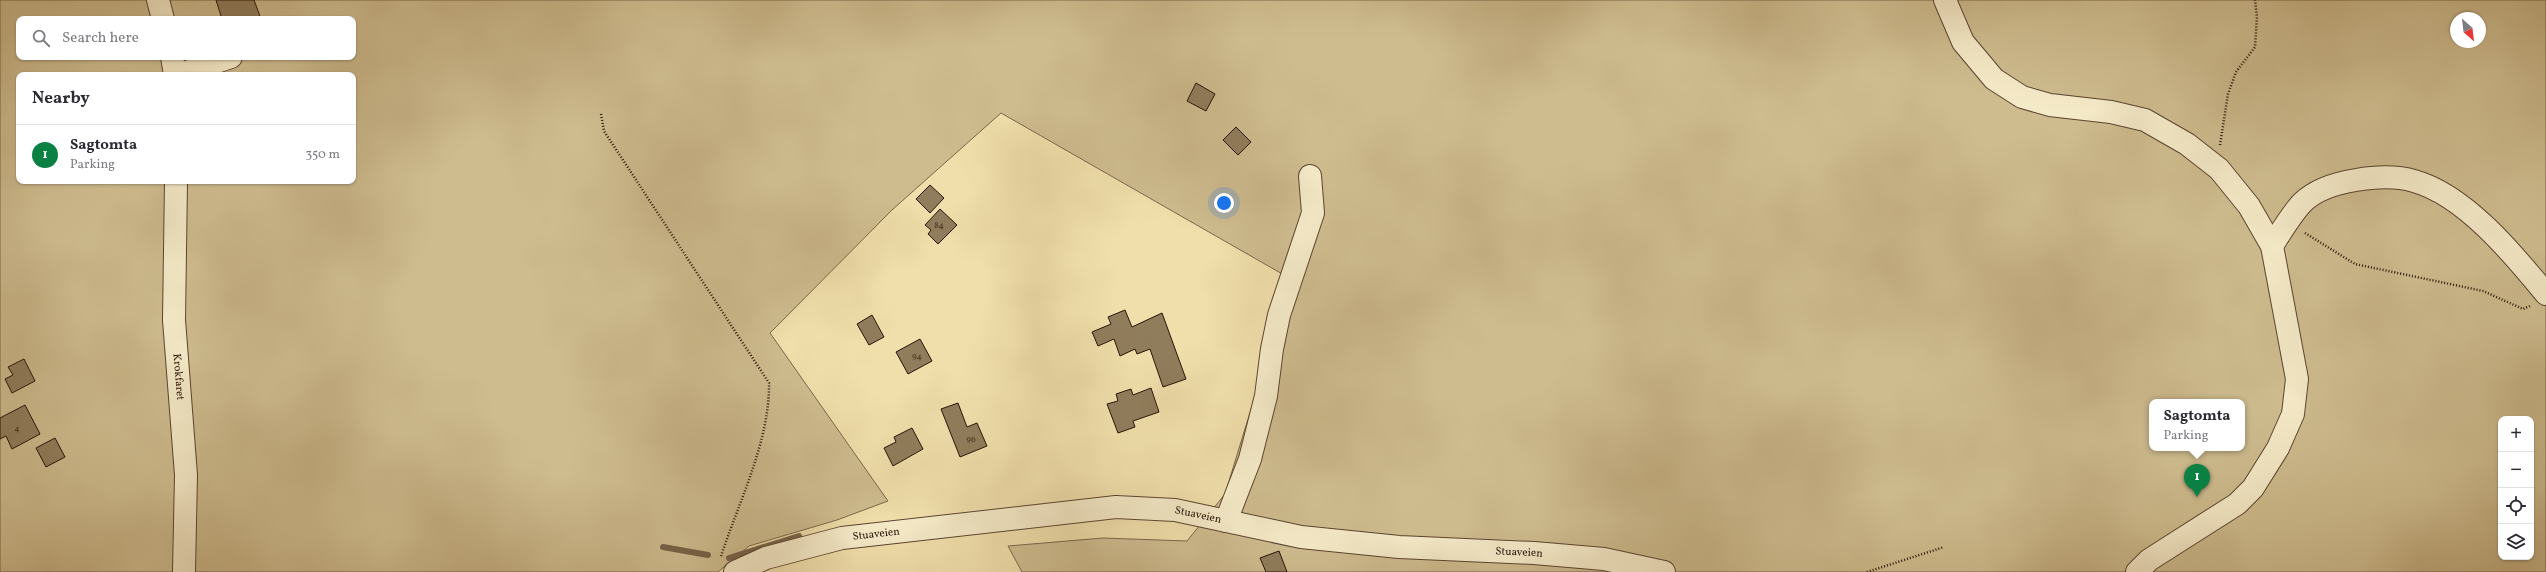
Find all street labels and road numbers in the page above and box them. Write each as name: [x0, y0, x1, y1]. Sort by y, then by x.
street label: Krokfaret: [169, 353, 188, 401]
street label: Stuaveien: [1173, 503, 1223, 527]
street label: Stuaveien: [852, 524, 901, 544]
street label: Stuaveien: [1495, 544, 1544, 561]

